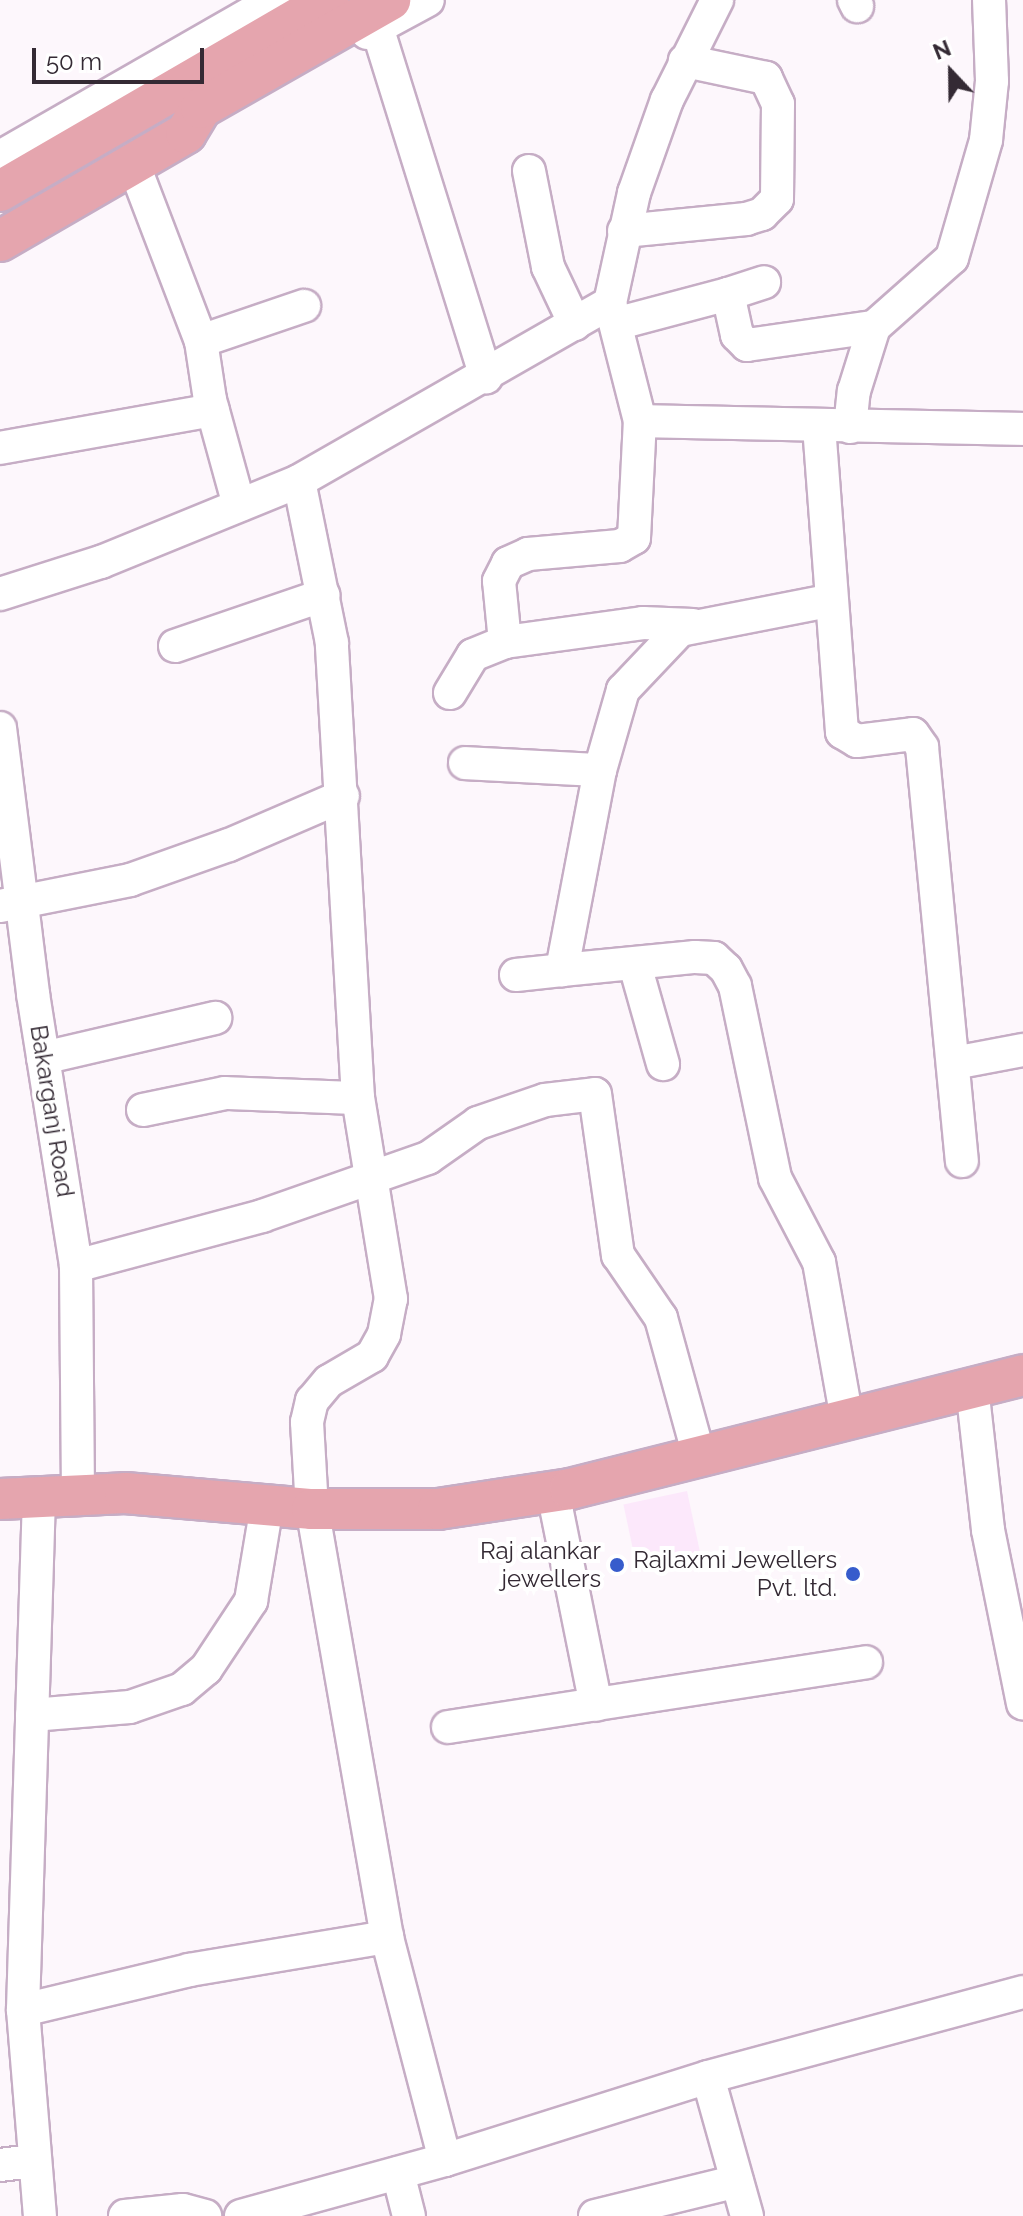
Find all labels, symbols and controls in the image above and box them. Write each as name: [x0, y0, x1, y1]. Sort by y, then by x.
scale bar: [36, 32, 208, 82]
north arrow: [911, 32, 991, 112]
text: N: [929, 35, 955, 65]
text: 50 m: [46, 47, 102, 76]
street label: Bakarganj Road: [24, 1023, 80, 1199]
place label: Raj alankar jewellers: [480, 1537, 601, 1593]
place label: Rajlaxmi Jewellers Pvt. ltd.: [633, 1546, 837, 1602]
marker: Raj alankar jewellers: [608, 1556, 626, 1574]
marker: Rajlaxmi Jewellers Pvt. ltd.: [844, 1565, 862, 1583]

